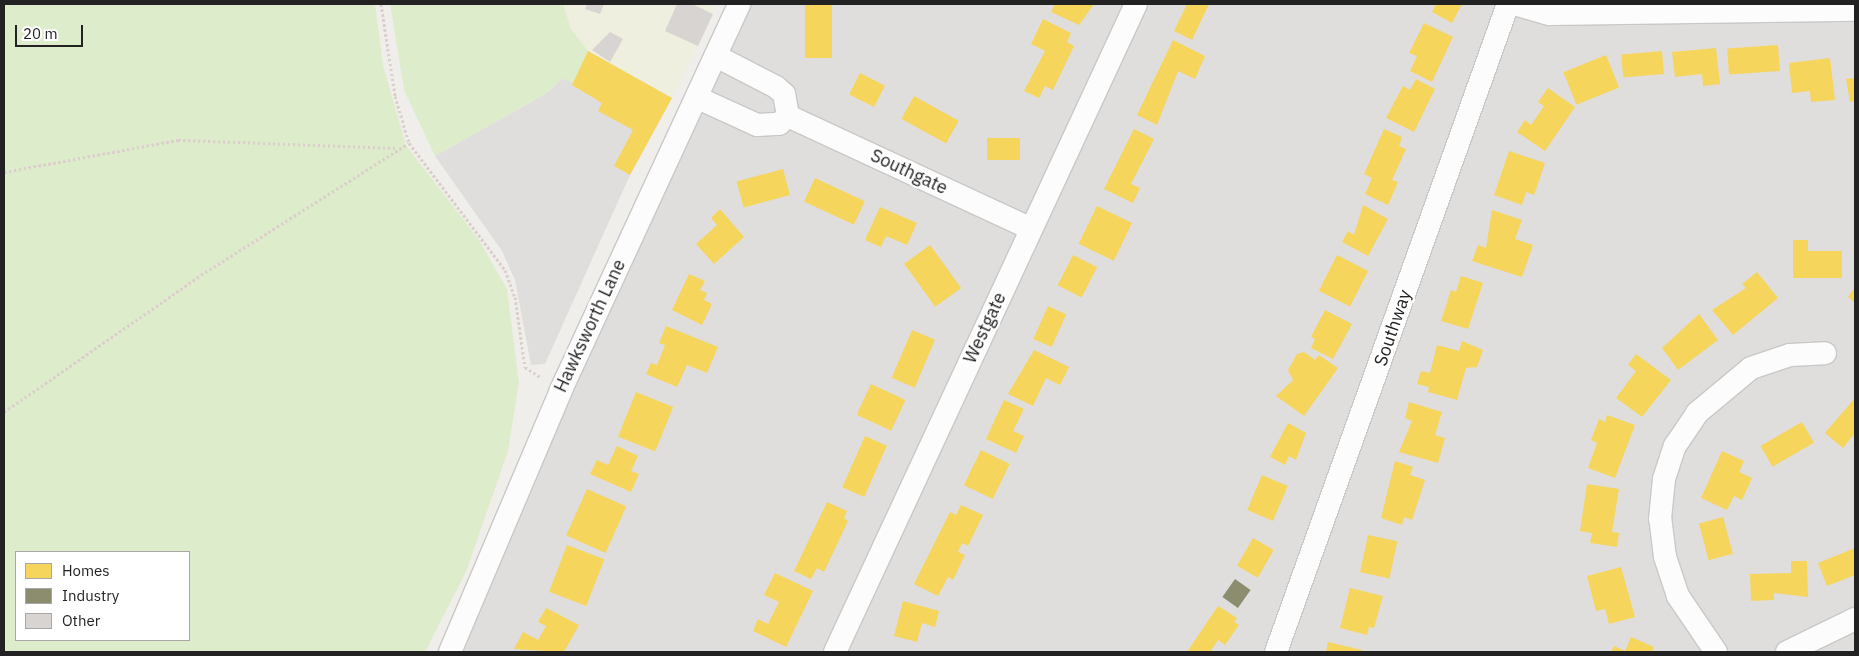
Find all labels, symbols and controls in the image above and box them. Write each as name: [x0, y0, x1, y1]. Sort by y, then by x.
scale bar: [18, 15, 85, 47]
text: 20 m: [23, 24, 58, 43]
street label: Southgate: [867, 145, 951, 199]
street label: Hawksworth Lane: [550, 256, 630, 396]
street label: Southway: [1370, 287, 1416, 369]
street label: Westgate: [959, 289, 1011, 367]
legend: [15, 551, 190, 641]
text: Homes: [62, 561, 110, 580]
text: Industry: [62, 586, 119, 605]
text: Other: [62, 611, 100, 630]

